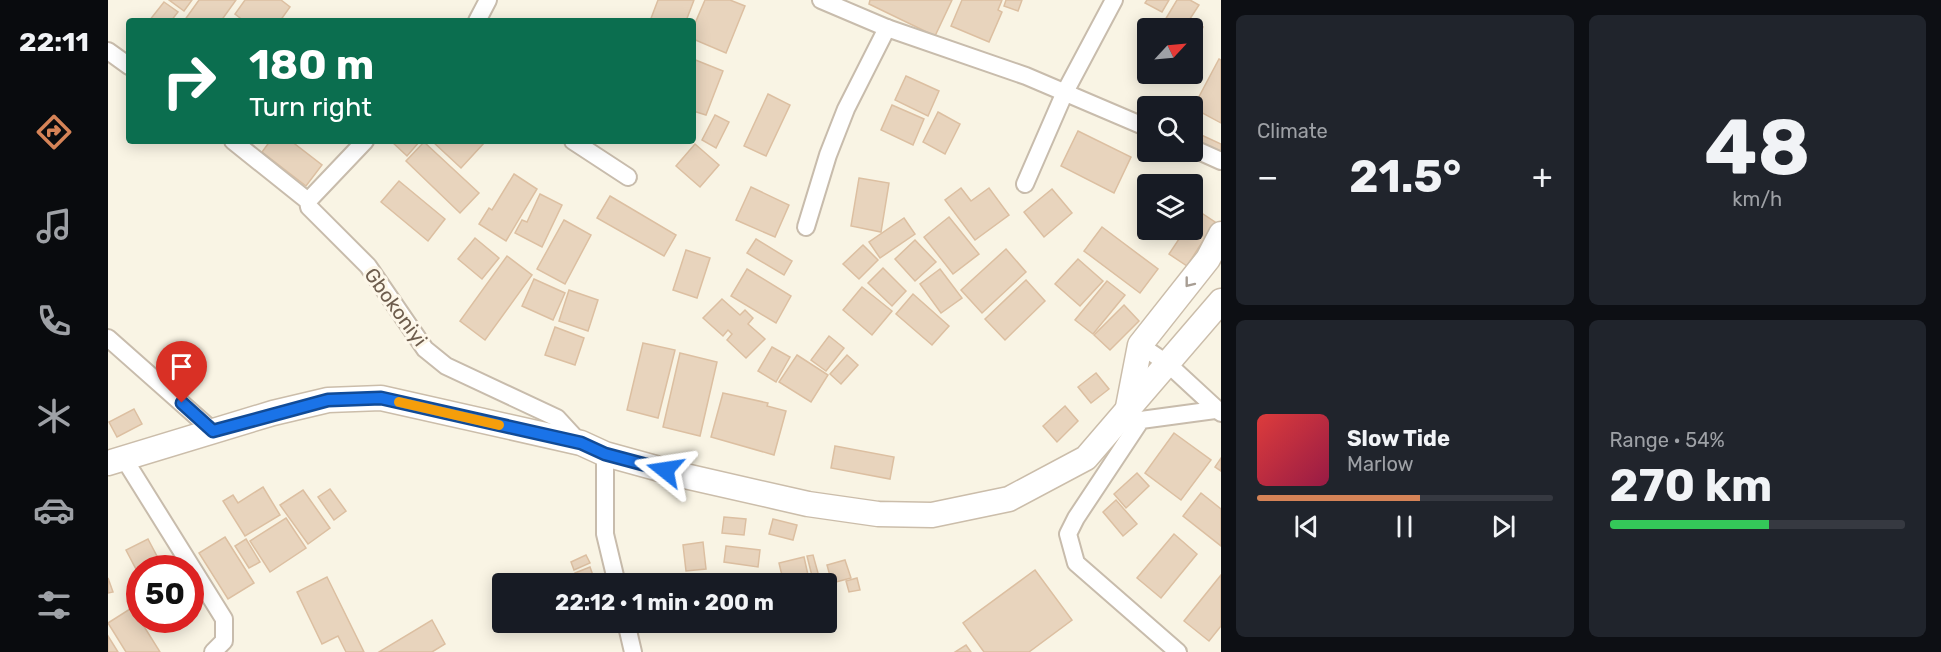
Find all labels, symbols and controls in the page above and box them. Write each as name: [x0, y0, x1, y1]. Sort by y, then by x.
north arrow: [1137, 18, 1203, 84]
map controls: [1137, 18, 1203, 240]
text: 22:11: [19, 26, 89, 58]
text: 180 m: [249, 40, 374, 90]
icon: right: [150, 42, 228, 120]
text: Turn right: [249, 91, 372, 123]
button: search: [1137, 96, 1203, 162]
text: 48: [1704, 101, 1810, 194]
icon: directions: [33, 111, 75, 153]
text: Climate: [1257, 119, 1328, 143]
text: 21.5°: [1349, 150, 1461, 203]
text: −: [1257, 157, 1278, 196]
text: +: [1532, 157, 1552, 196]
button: layers: [1137, 174, 1203, 240]
text: km/h: [1732, 187, 1782, 211]
icon: music: [33, 205, 75, 247]
street label: Gbokoniyi: [360, 263, 432, 351]
one-way arrow: [1186, 276, 1197, 287]
icon: phone: [33, 300, 75, 342]
pin: [156, 341, 207, 403]
icon: arrive: [165, 350, 198, 383]
icon: climate: [33, 395, 75, 437]
text: Slow Tide: [1347, 425, 1450, 452]
text: Range · 54%: [1610, 428, 1725, 452]
position arrow: [633, 438, 697, 502]
text: Marlow: [1347, 452, 1414, 476]
text: 270 km: [1610, 459, 1772, 512]
icon: car: [33, 489, 75, 531]
icon: previous: [1290, 510, 1323, 543]
icon: pause: [1388, 510, 1421, 543]
icon: next: [1487, 510, 1520, 543]
speed limit sign: 50: [126, 555, 204, 633]
icon: filters: [33, 584, 75, 626]
text: 22:12 · 1 min · 200 m: [555, 589, 774, 616]

